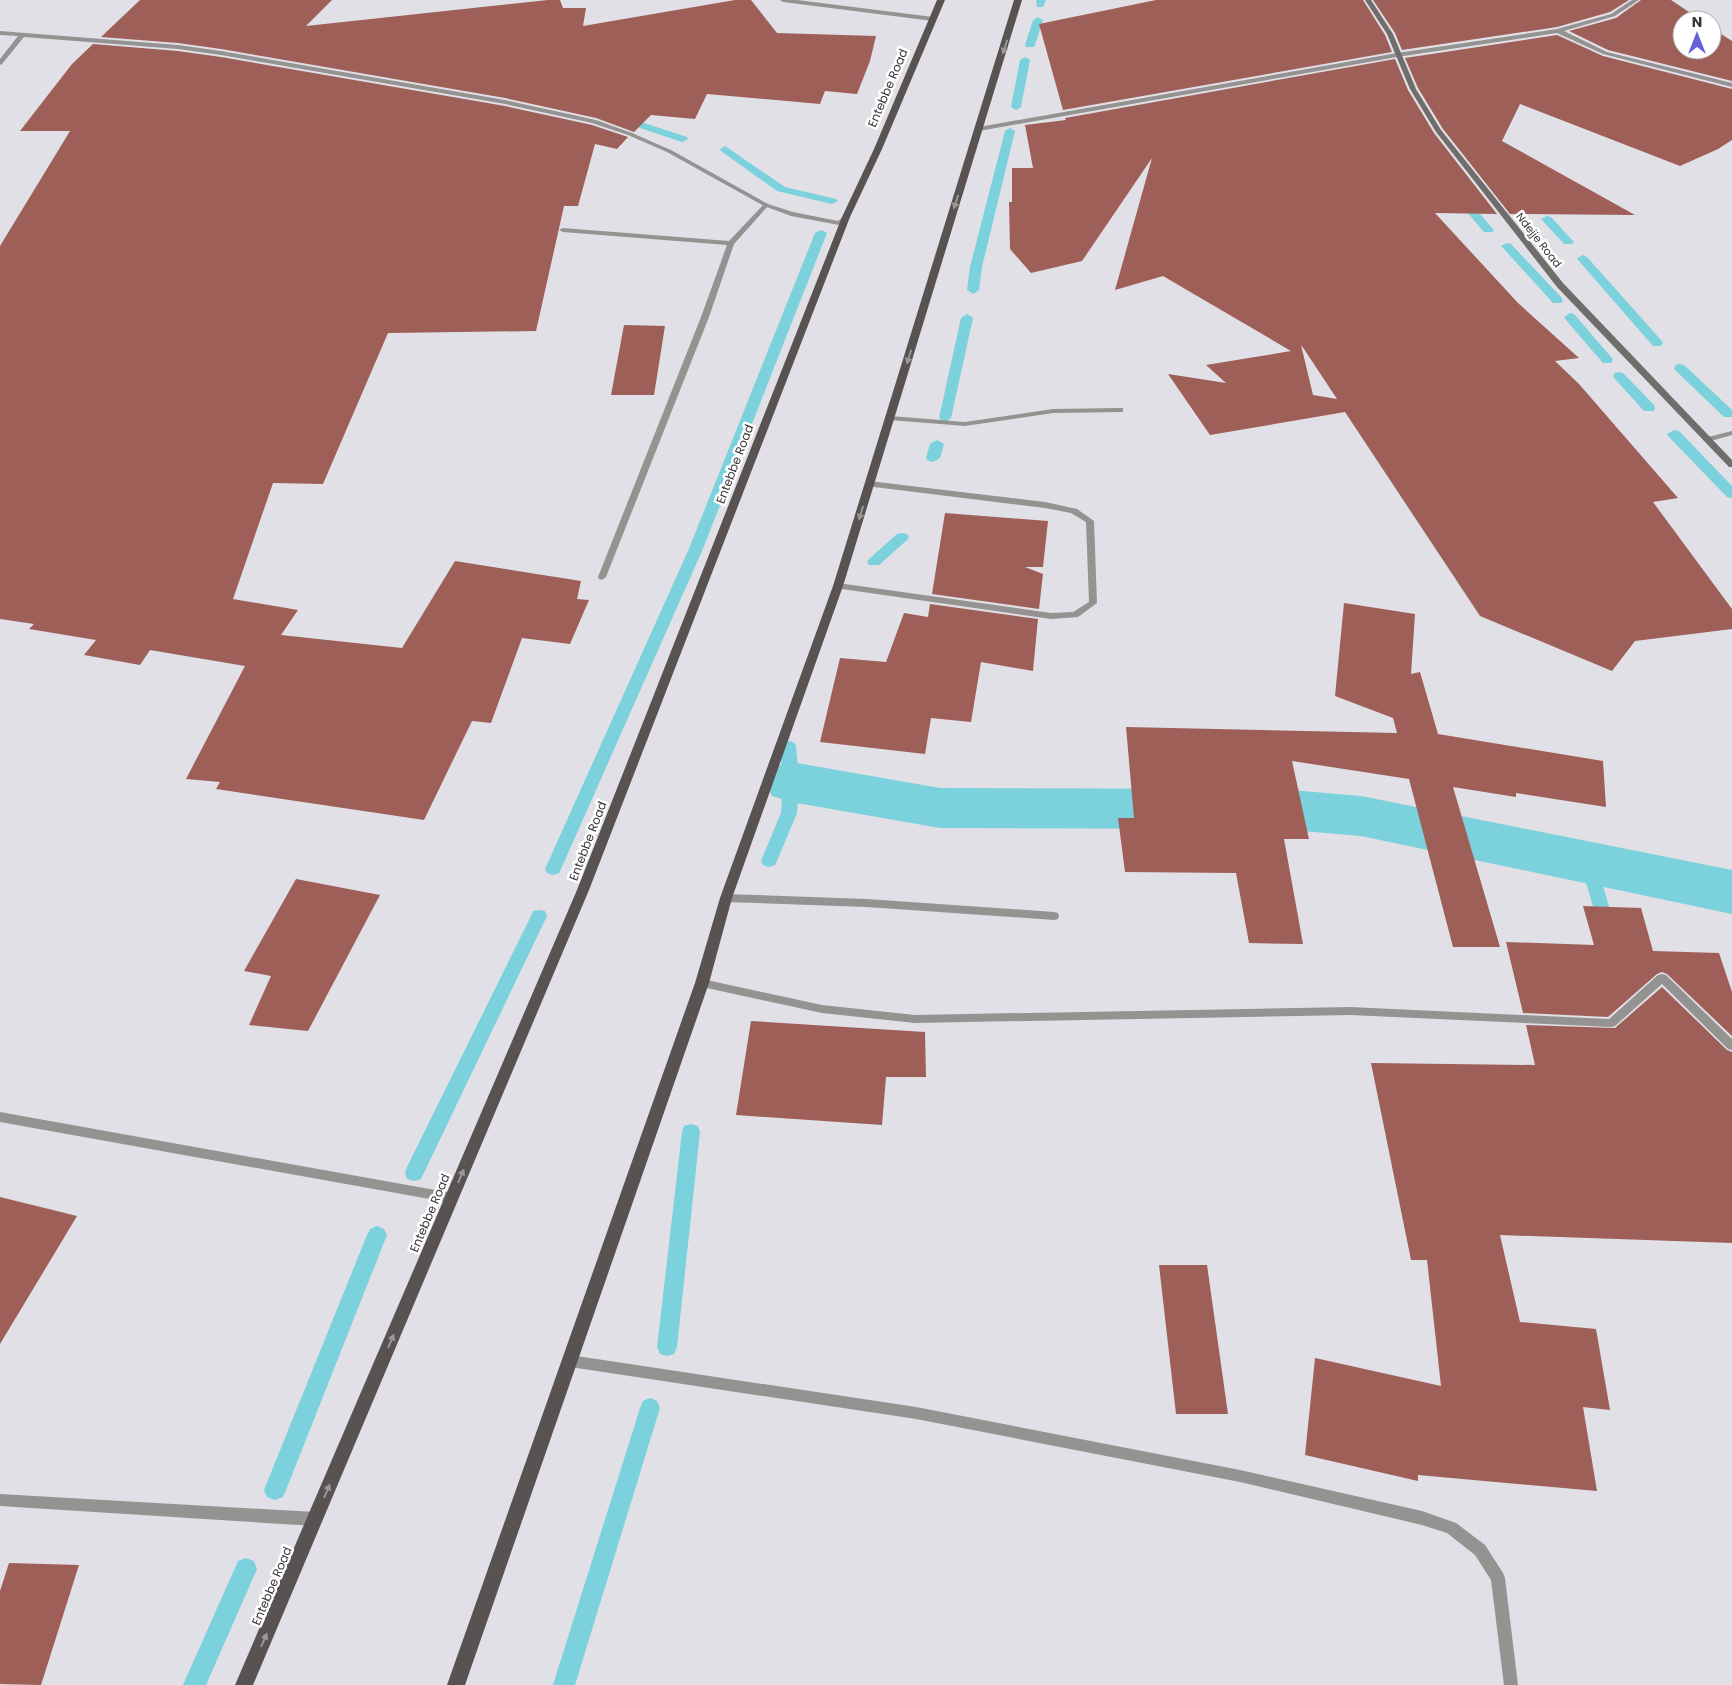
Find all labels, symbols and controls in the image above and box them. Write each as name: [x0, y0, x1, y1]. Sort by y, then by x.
north arrow: [1672, 10, 1722, 60]
text: N: [1692, 12, 1702, 32]
one-way arrow: [1000, 39, 1008, 54]
street label: Entebbe Road: [863, 46, 912, 130]
one-way arrow: [952, 195, 960, 210]
street label: Ndejje Road: [1512, 209, 1566, 271]
one-way arrow: [904, 350, 912, 365]
street label: Entebbe Road: [712, 422, 757, 506]
one-way arrow: [856, 505, 864, 520]
street label: Entebbe Road: [565, 799, 610, 883]
one-way arrow: [458, 1168, 466, 1183]
street label: Entebbe Road: [405, 1171, 454, 1255]
one-way arrow: [387, 1334, 395, 1348]
one-way arrow: [324, 1484, 332, 1498]
street label: Entebbe Road: [247, 1544, 296, 1628]
one-way arrow: [260, 1633, 268, 1647]

